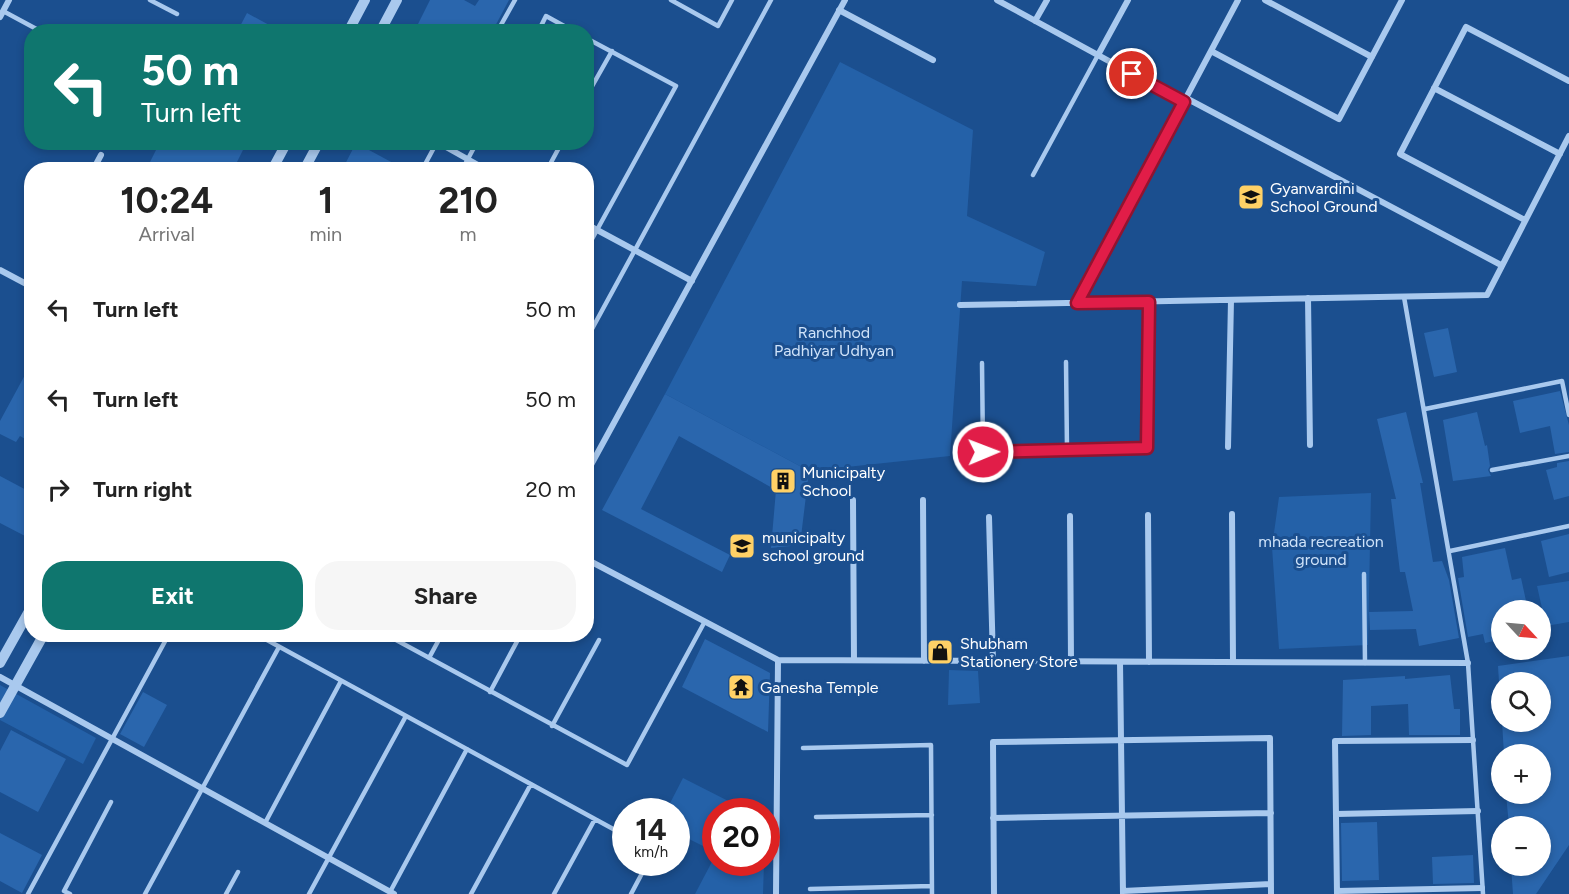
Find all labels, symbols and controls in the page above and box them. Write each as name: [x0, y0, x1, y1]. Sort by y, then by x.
text: 50 m: [141, 45, 239, 96]
icon: left: [42, 48, 120, 126]
pin: [1106, 48, 1157, 99]
icon: arrive: [1115, 57, 1148, 90]
text: Turn left: [141, 96, 241, 129]
text: 10:24: [120, 179, 213, 222]
text: 1: [318, 179, 333, 222]
text: 210: [438, 179, 498, 222]
place label: Gyanvardini School Ground: [1270, 179, 1378, 216]
school or university icon: Gyanvardini School Ground: [1236, 182, 1266, 212]
text: Arrival: [138, 222, 195, 246]
text: min: [309, 222, 342, 246]
text: m: [460, 222, 477, 246]
icon: left: [42, 293, 75, 326]
text: Turn left: [93, 296, 179, 323]
text: 50 m: [525, 296, 576, 323]
park label: Ranchhod Padhiyar Udhyan: [774, 323, 894, 360]
icon: left: [42, 383, 75, 416]
text: Turn left: [93, 386, 179, 413]
text: 50 m: [525, 386, 576, 413]
position arrow: [951, 420, 1015, 484]
place label: Municipalty School: [802, 463, 886, 500]
building icon: Municipalty School: [768, 466, 798, 496]
icon: right: [42, 473, 75, 506]
text: Turn right: [93, 476, 192, 503]
text: 20 m: [525, 476, 576, 503]
place label: municipalty school ground: [762, 528, 864, 565]
school or university icon: municipalty school ground: [727, 531, 757, 561]
park label: mhada recreation ground: [1258, 532, 1384, 569]
button: Exit: [42, 561, 303, 630]
button: Share: [315, 561, 576, 630]
north arrow: [1491, 600, 1551, 660]
map controls: [1491, 600, 1551, 876]
place label: Shubham Stationery Store: [960, 634, 1078, 671]
shop icon: Shubham Stationery Store: [925, 637, 955, 667]
temple icon: Ganesha Temple: [726, 672, 756, 702]
button: search: [1491, 672, 1551, 732]
place label: Ganesha Temple: [760, 678, 879, 697]
button: +: [1491, 744, 1551, 804]
speed limit sign: 20: [702, 798, 780, 876]
text: 14: [635, 811, 667, 848]
button: −: [1491, 816, 1551, 876]
text: km/h: [634, 843, 668, 861]

